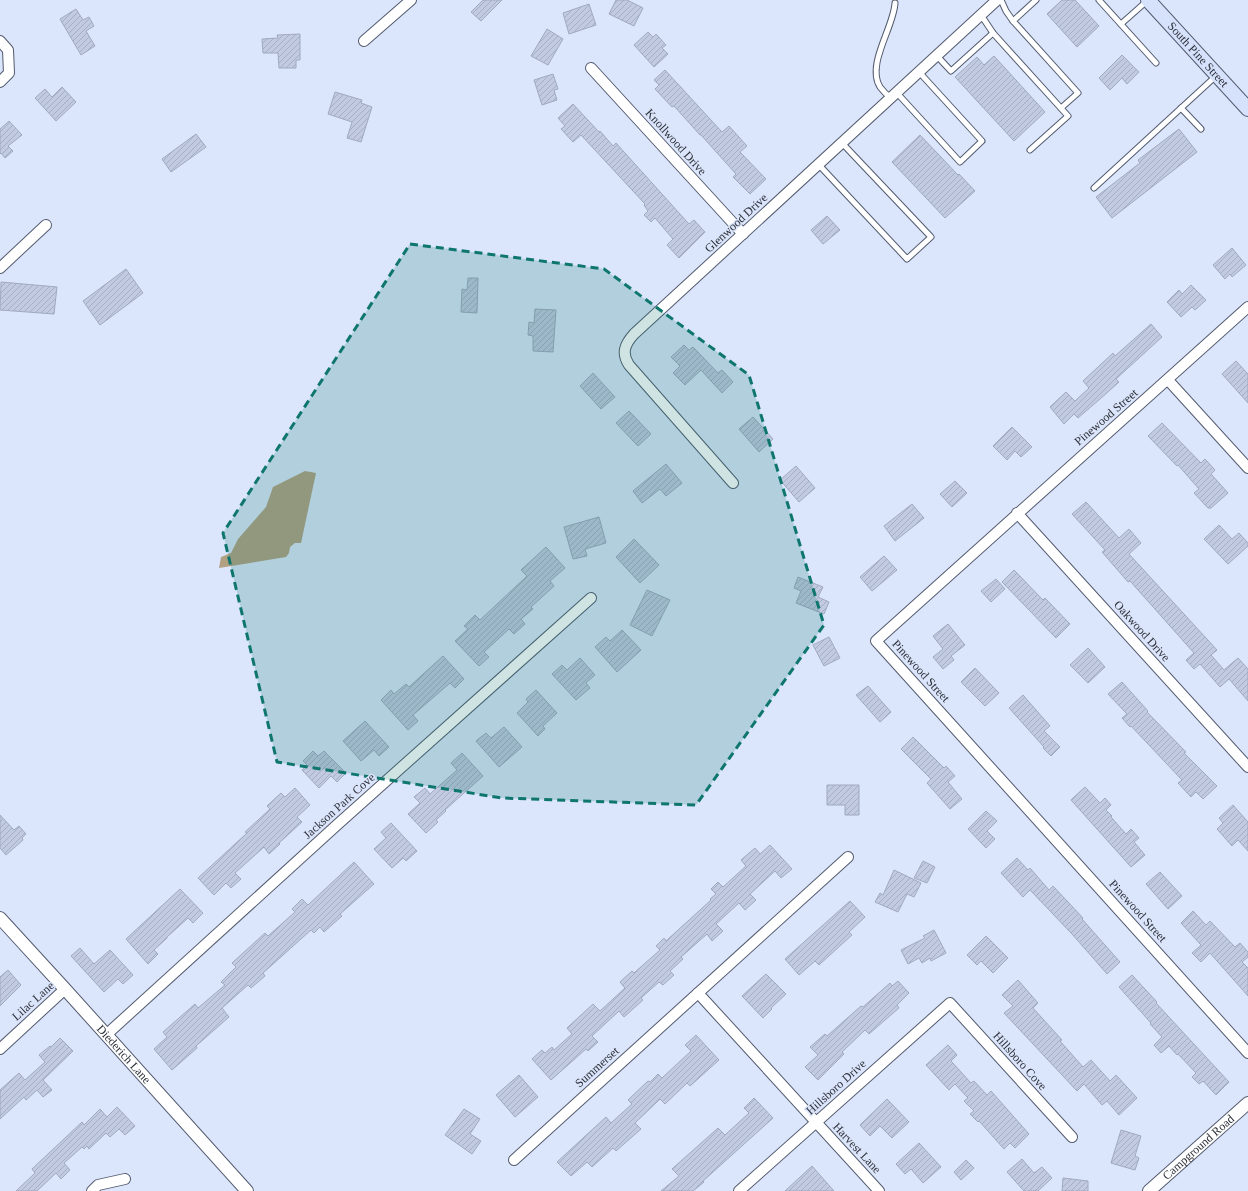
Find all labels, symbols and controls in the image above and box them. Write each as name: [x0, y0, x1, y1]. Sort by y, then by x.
street label: South Pine Street: [1165, 19, 1232, 90]
street label: Knollwood Drive: [643, 106, 709, 178]
street label: Glenwood Drive: [702, 190, 770, 256]
street label: Pinewood Street: [1072, 385, 1141, 448]
street label: Oakwood Drive: [1111, 598, 1173, 664]
street label: Pinewood Street: [889, 637, 953, 706]
street label: Jackson Park Cove: [300, 770, 378, 842]
street label: Pinewood Street: [1106, 877, 1170, 946]
street label: Lilac Lane: [9, 979, 57, 1023]
street label: Diederich Lane: [94, 1022, 154, 1086]
street label: Hillsboro Cove: [990, 1029, 1050, 1093]
street label: Summerset: [572, 1043, 622, 1090]
street label: Hillsboro Drive: [803, 1056, 869, 1118]
street label: Campground Road: [1160, 1112, 1237, 1183]
street label: Harvest Lane: [830, 1120, 884, 1176]

